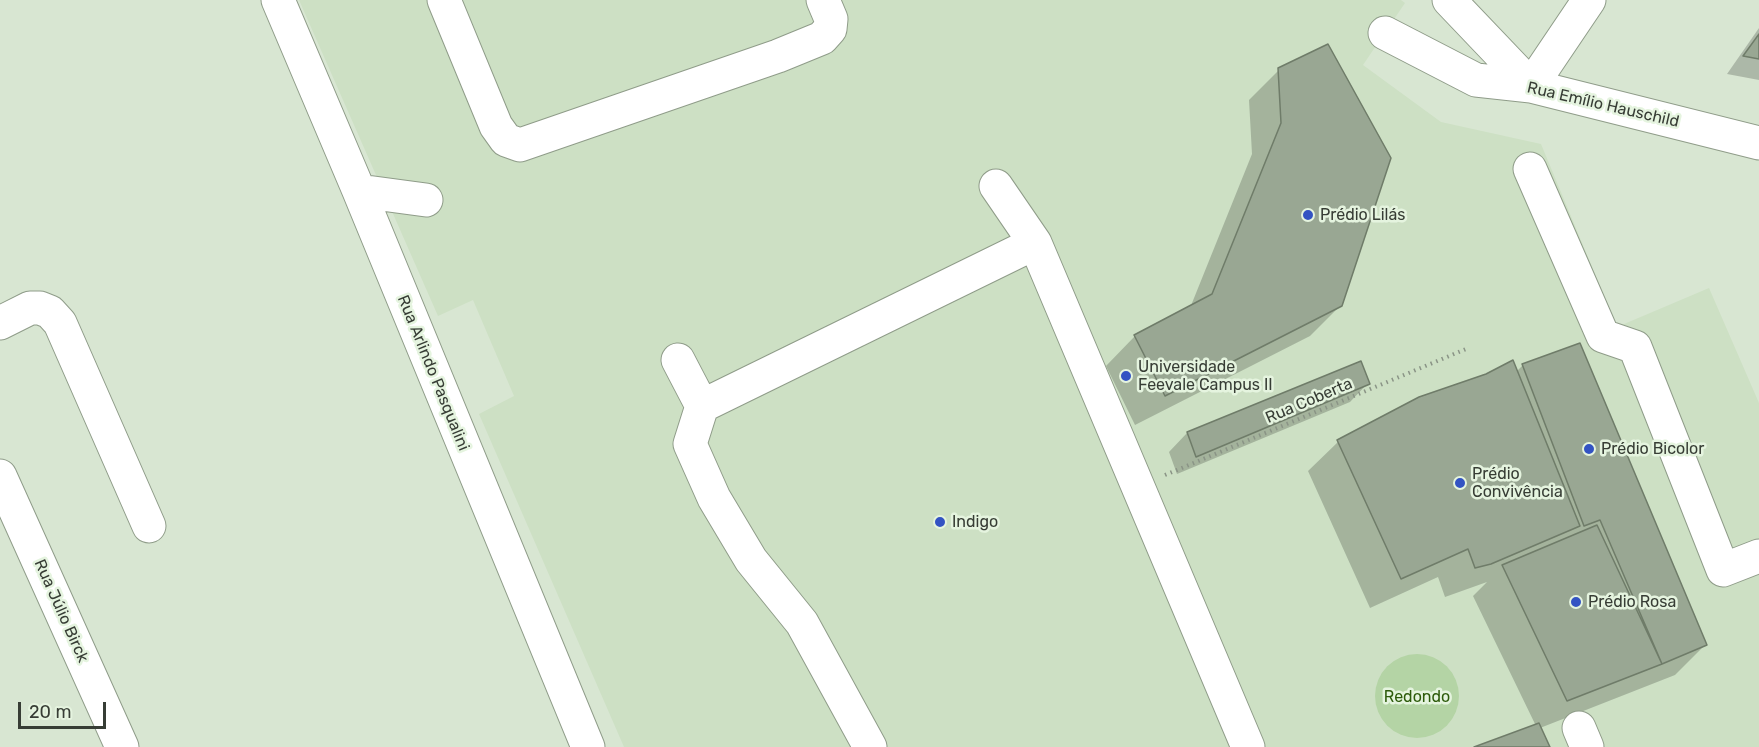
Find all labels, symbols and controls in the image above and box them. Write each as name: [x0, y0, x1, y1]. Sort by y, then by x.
street label: Rua Emílio Hauschild: [1525, 78, 1681, 132]
place label: Prédio Lilás: [1320, 205, 1405, 225]
marker: Prédio Lilás: [1301, 208, 1315, 222]
street label: Rua Arlindo Pasqualini: [393, 292, 473, 454]
place label: Universidade Feevale Campus II: [1138, 357, 1273, 395]
marker: Universidade Feevale Campus II: [1119, 369, 1133, 383]
street label: Rua Coberta: [1263, 374, 1355, 428]
place label: Prédio Bicolor: [1601, 439, 1704, 459]
marker: Prédio Bicolor: [1582, 442, 1596, 456]
place label: Prédio Convivência: [1472, 464, 1563, 502]
marker: Prédio Convivência: [1453, 476, 1467, 490]
place label: Indigo: [952, 512, 998, 532]
marker: Indigo: [933, 515, 947, 529]
street label: Rua Júlio Birck: [30, 556, 92, 666]
place label: Prédio Rosa: [1588, 592, 1676, 612]
marker: Prédio Rosa: [1569, 595, 1583, 609]
park label: Redondo: [1384, 687, 1450, 707]
scale bar: [21, 690, 110, 728]
text: 20 m: [29, 701, 71, 723]

